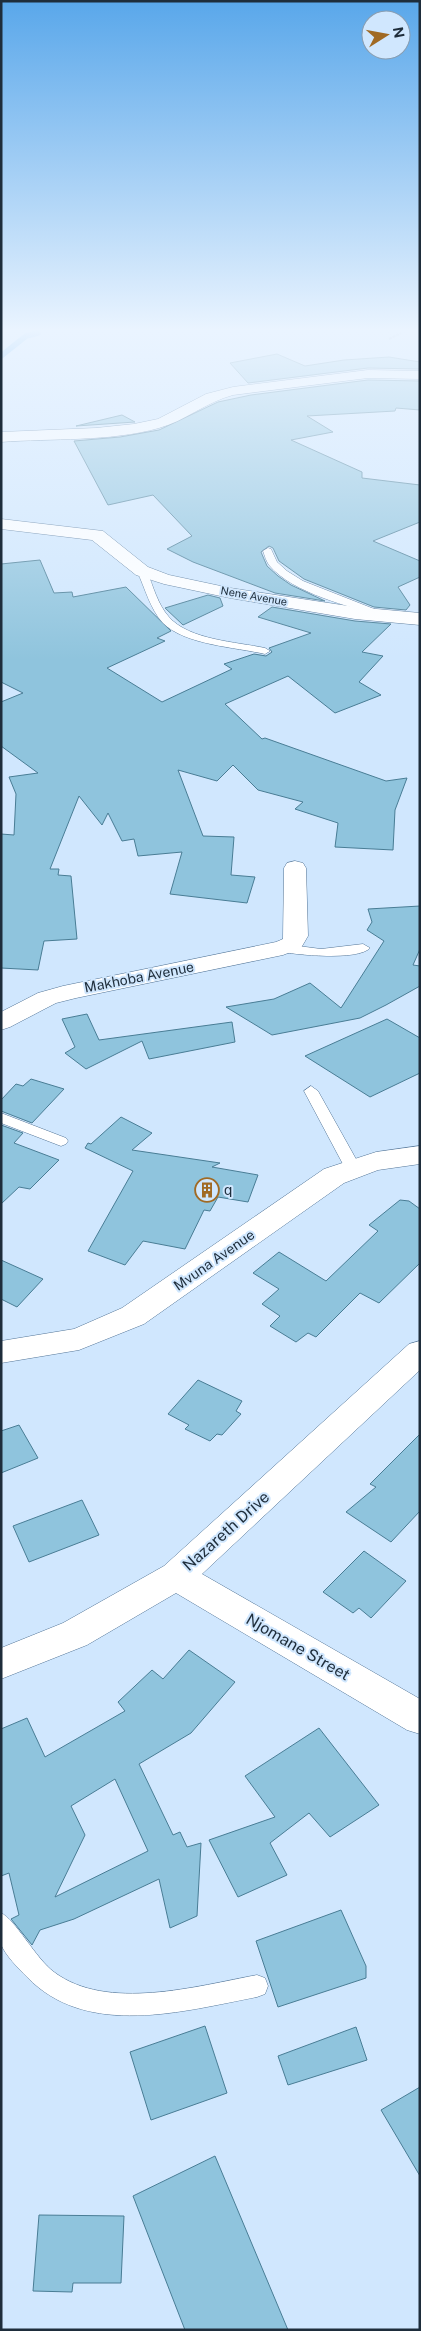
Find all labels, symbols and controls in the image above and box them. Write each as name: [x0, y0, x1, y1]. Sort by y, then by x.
north arrow: [361, 10, 411, 60]
text: N: [390, 26, 408, 39]
street label: Nene Avenue: [220, 584, 288, 608]
street label: Makhoba Avenue: [83, 959, 195, 995]
building icon: q: [194, 1177, 220, 1203]
place label: q: [224, 1182, 232, 1198]
street label: Mvuna Avenue: [171, 1226, 258, 1294]
street label: Nazareth Drive: [179, 1487, 273, 1575]
street label: Njomane Street: [243, 1610, 353, 1684]

